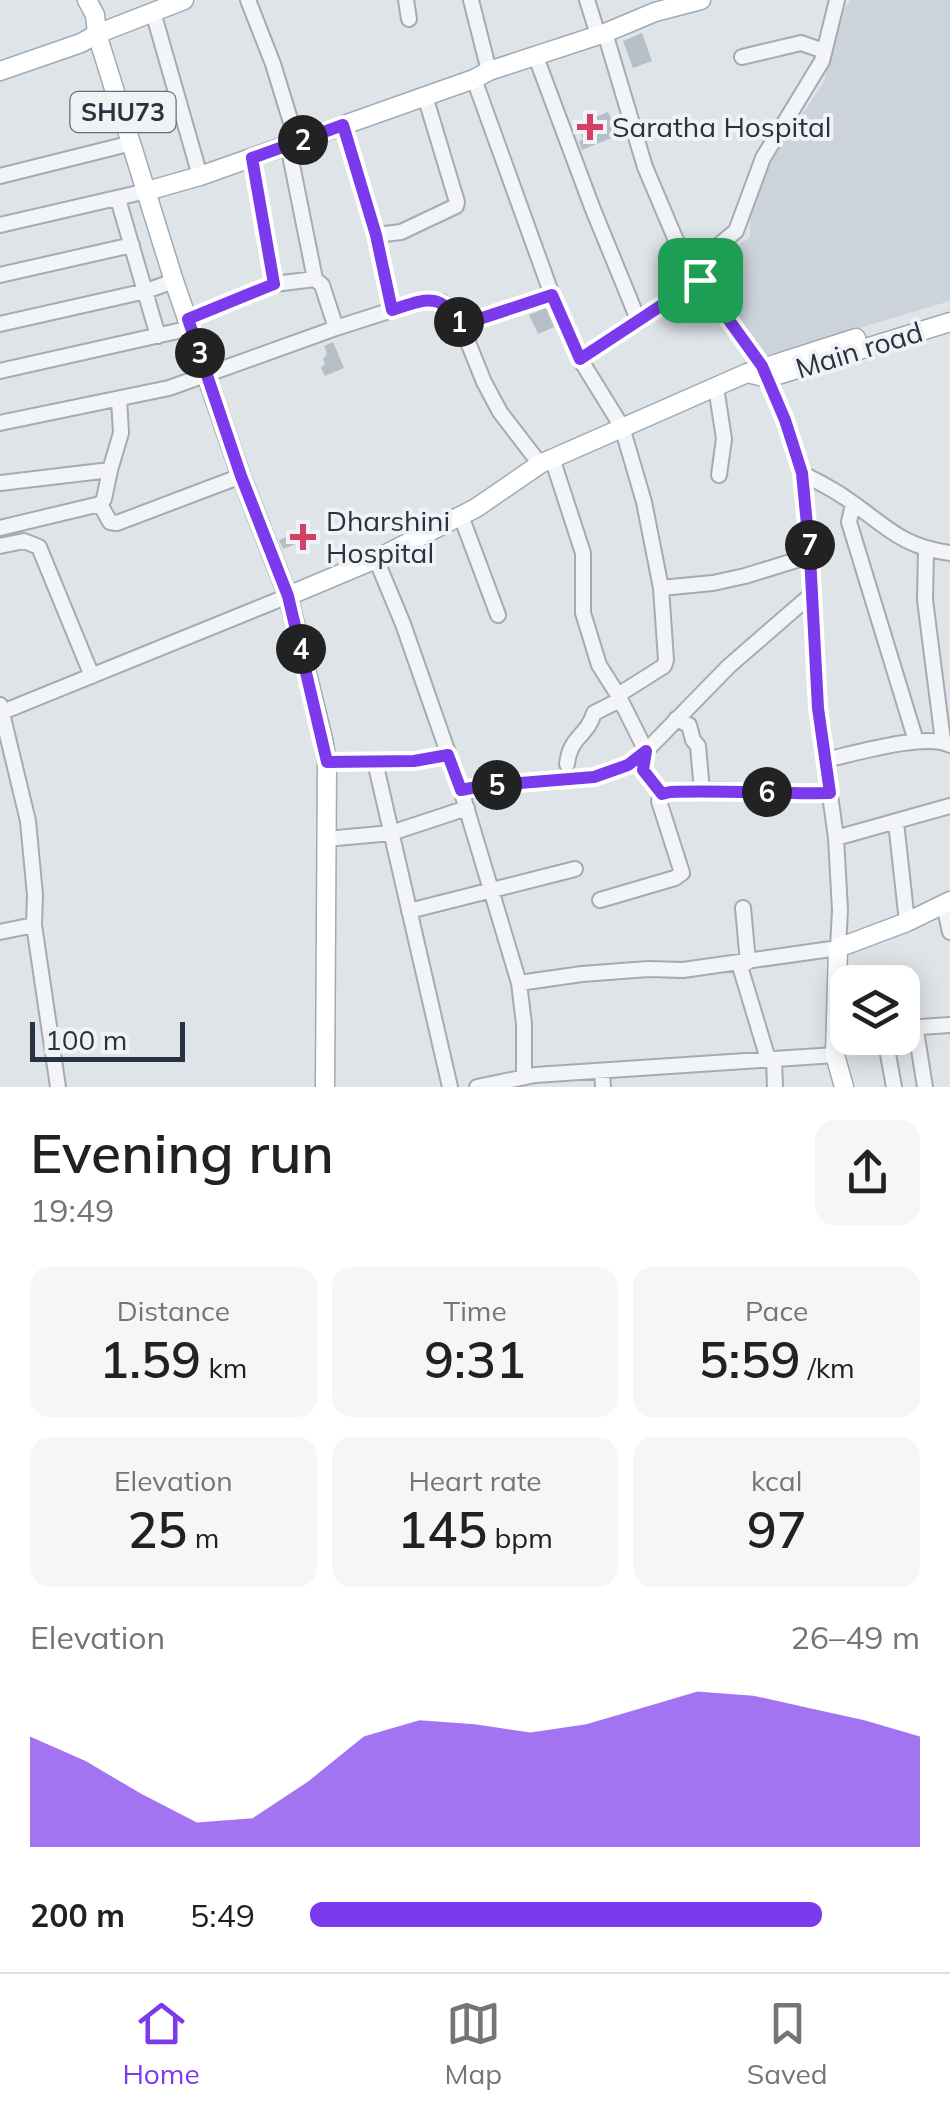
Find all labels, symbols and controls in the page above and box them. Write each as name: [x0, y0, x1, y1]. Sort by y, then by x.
road number: SHU73: [70, 92, 176, 132]
place label: Saratha Hospital: [612, 109, 831, 144]
marker: Saratha Hospital: [577, 114, 603, 140]
pin: 2: [278, 115, 328, 165]
text: 2: [295, 122, 311, 157]
pin: [658, 238, 743, 323]
icon: arrive: [673, 253, 728, 308]
pin: 1: [434, 297, 484, 347]
text: 1: [451, 304, 467, 339]
street label: Main road: [791, 314, 927, 385]
pin: 3: [175, 328, 225, 378]
text: 3: [192, 335, 208, 370]
place label: Dharshini Hospital: [326, 503, 450, 570]
pin: 7: [785, 520, 835, 570]
marker: Dharshini Hospital: [290, 524, 316, 550]
text: 7: [802, 527, 818, 562]
pin: 4: [276, 624, 326, 674]
text: 4: [293, 631, 309, 666]
pin: 5: [472, 760, 522, 810]
text: 5: [489, 767, 505, 802]
pin: 6: [742, 767, 792, 817]
text: 6: [759, 774, 775, 809]
map controls: [830, 965, 920, 1055]
button: layers: [830, 965, 920, 1055]
scale bar: [30, 1017, 185, 1062]
text: 100 m: [45, 1022, 127, 1057]
text: Evening run: [30, 1118, 334, 1187]
button: share: [815, 1120, 920, 1225]
text: 19:49: [30, 1190, 114, 1230]
text: Distance: [117, 1293, 230, 1328]
text: Time: [443, 1293, 507, 1328]
text: Pace: [745, 1293, 808, 1328]
text: 1.59: [99, 1328, 201, 1391]
text: 9:31: [424, 1328, 526, 1391]
text: 5:59: [699, 1328, 800, 1391]
text: km: [201, 1350, 247, 1385]
text: /km: [800, 1350, 855, 1385]
text: Elevation: [114, 1463, 233, 1498]
text: Heart rate: [408, 1463, 542, 1498]
text: kcal: [751, 1463, 802, 1498]
text: 25: [127, 1498, 187, 1561]
text: 145: [397, 1498, 487, 1561]
text: 97: [747, 1498, 807, 1561]
text: m: [187, 1520, 219, 1555]
text: bpm: [487, 1520, 553, 1555]
text: Elevation: [30, 1617, 165, 1657]
text: 26–49 m: [791, 1617, 920, 1657]
text: 200 m: [30, 1895, 125, 1935]
text: 5:49: [190, 1895, 255, 1935]
tab: Home: [122, 1996, 200, 2091]
tab: Map: [444, 1996, 502, 2091]
tab: Saved: [747, 1996, 828, 2091]

